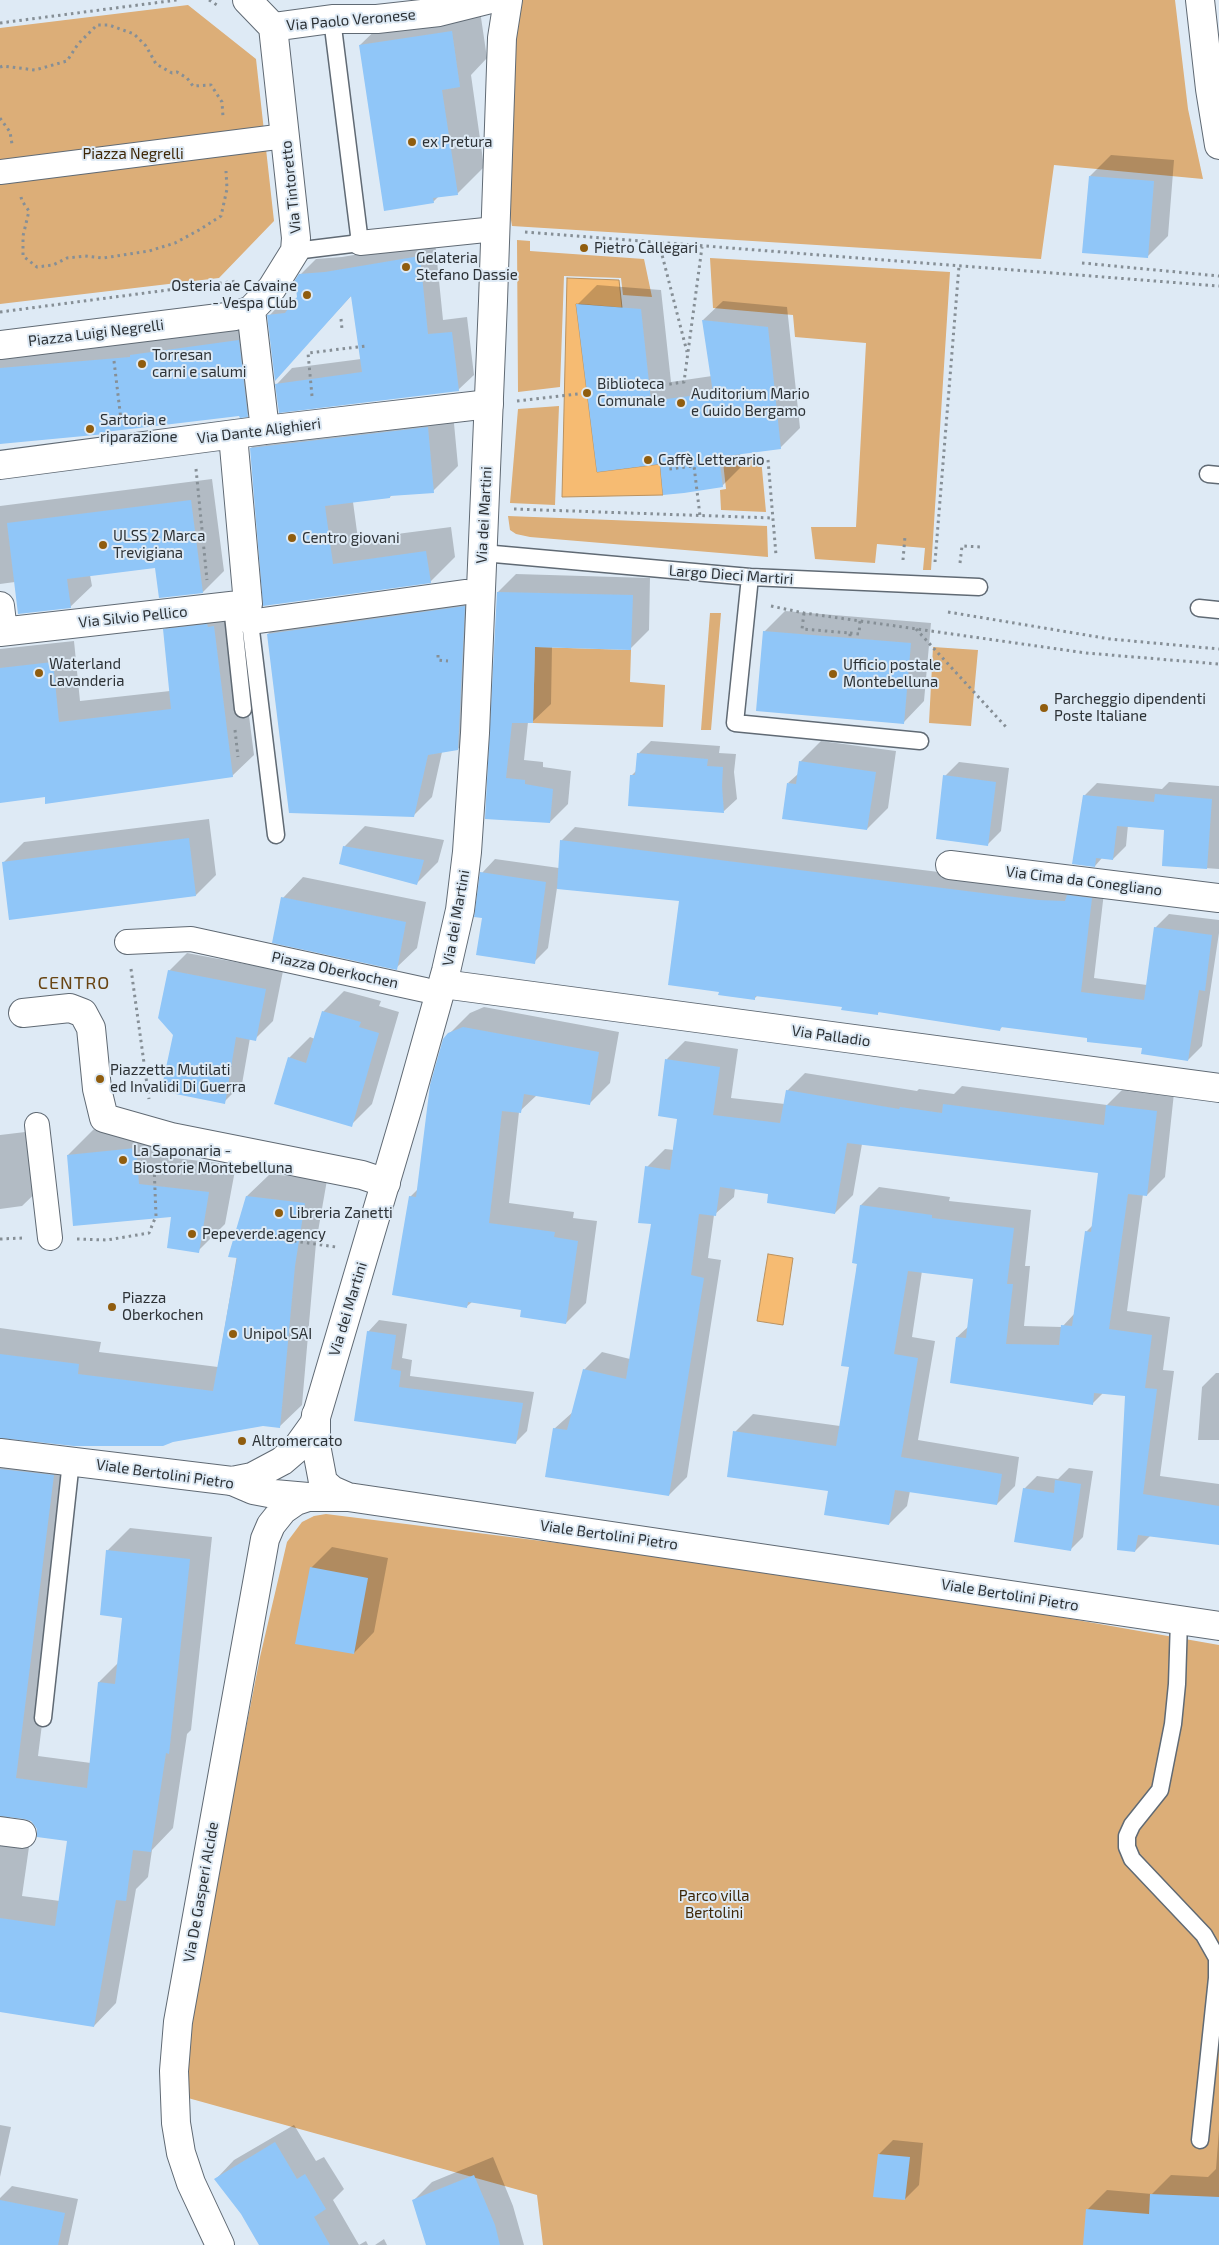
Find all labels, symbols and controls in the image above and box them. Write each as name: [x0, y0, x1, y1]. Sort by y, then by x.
street label: Via Paolo Veronese: [286, 5, 416, 35]
place label: ex Pretura: [422, 133, 493, 151]
marker: ex Pretura: [406, 136, 418, 148]
street label: Via Tintoretto: [277, 139, 305, 235]
park label: Piazza Negrelli: [82, 145, 184, 163]
place label: Pietro Callegari: [594, 239, 698, 257]
marker: Pietro Callegari: [578, 242, 590, 254]
place label: Gelateria Stefano Dassie: [416, 249, 518, 284]
marker: Gelateria Stefano Dassie: [400, 261, 412, 273]
place label: Osteria ae Cavaine - Vespa Club: [171, 277, 297, 312]
marker: Osteria ae Cavaine - Vespa Club: [301, 289, 313, 301]
street label: Piazza Luigi Negrelli: [27, 316, 165, 350]
place label: Torresan carni e salumi: [152, 346, 246, 381]
marker: Torresan carni e salumi: [136, 358, 148, 370]
place label: Biblioteca Comunale: [597, 375, 665, 410]
place label: Auditorium Mario e Guido Bergamo: [691, 385, 810, 420]
marker: Biblioteca Comunale: [581, 387, 593, 399]
marker: Auditorium Mario e Guido Bergamo: [675, 397, 687, 409]
place label: Sartoria e riparazione: [100, 411, 178, 446]
street label: Via Dante Alighieri: [196, 414, 322, 448]
marker: Sartoria e riparazione: [84, 423, 96, 435]
place label: Caffè Letterario: [658, 451, 764, 469]
marker: Caffè Letterario: [642, 454, 654, 466]
street label: Via dei Martini: [472, 466, 496, 564]
place label: ULSS 2 Marca Trevigiana: [113, 527, 205, 562]
place label: Centro giovani: [302, 529, 400, 547]
marker: Centro giovani: [286, 532, 298, 544]
marker: ULSS 2 Marca Trevigiana: [97, 539, 109, 551]
street label: Largo Dieci Martiri: [668, 562, 794, 588]
street label: Via Silvio Pellico: [78, 602, 188, 632]
place label: Waterland Lavanderia: [49, 655, 124, 690]
place label: Ufficio postale Montebelluna: [843, 656, 941, 691]
marker: Waterland Lavanderia: [33, 667, 45, 679]
marker: Ufficio postale Montebelluna: [827, 668, 839, 680]
place label: Parcheggio dipendenti Poste Italiane: [1054, 690, 1206, 725]
marker: Parcheggio dipendenti Poste Italiane: [1038, 702, 1050, 714]
street label: Via Cima da Conegliano: [1005, 862, 1163, 900]
street label: Via dei Martini: [439, 868, 473, 968]
street label: Piazza Oberkochen: [270, 948, 400, 992]
district label: CENTRO: [37, 972, 111, 994]
street label: Via Palladio: [790, 1022, 872, 1050]
place label: Piazzetta Mutilati ed Invalidi Di Guerra: [110, 1061, 246, 1096]
marker: Piazzetta Mutilati ed Invalidi Di Guerra: [94, 1073, 106, 1085]
place label: La Saponaria - Biostorie Montebelluna: [133, 1142, 293, 1177]
marker: La Saponaria - Biostorie Montebelluna: [117, 1154, 129, 1166]
place label: Libreria Zanetti: [289, 1204, 393, 1222]
marker: Libreria Zanetti: [273, 1207, 285, 1219]
place label: Pepeverde.agency: [202, 1225, 326, 1243]
marker: Pepeverde.agency: [186, 1228, 198, 1240]
street label: Via dei Martini: [325, 1260, 371, 1358]
place label: Piazza Oberkochen: [122, 1289, 203, 1324]
marker: Piazza Oberkochen: [106, 1301, 118, 1313]
place label: Unipol SAI: [243, 1325, 312, 1343]
marker: Unipol SAI: [227, 1328, 239, 1340]
place label: Altromercato: [252, 1432, 343, 1450]
marker: Altromercato: [236, 1435, 248, 1447]
street label: Viale Bertolini Pietro: [95, 1455, 235, 1493]
street label: Viale Bertolini Pietro: [539, 1516, 679, 1554]
street label: Viale Bertolini Pietro: [940, 1575, 1080, 1615]
street label: Via De Gasperi Alcide: [180, 1820, 222, 1964]
park label: Parco villa Bertolini: [679, 1887, 749, 1922]

